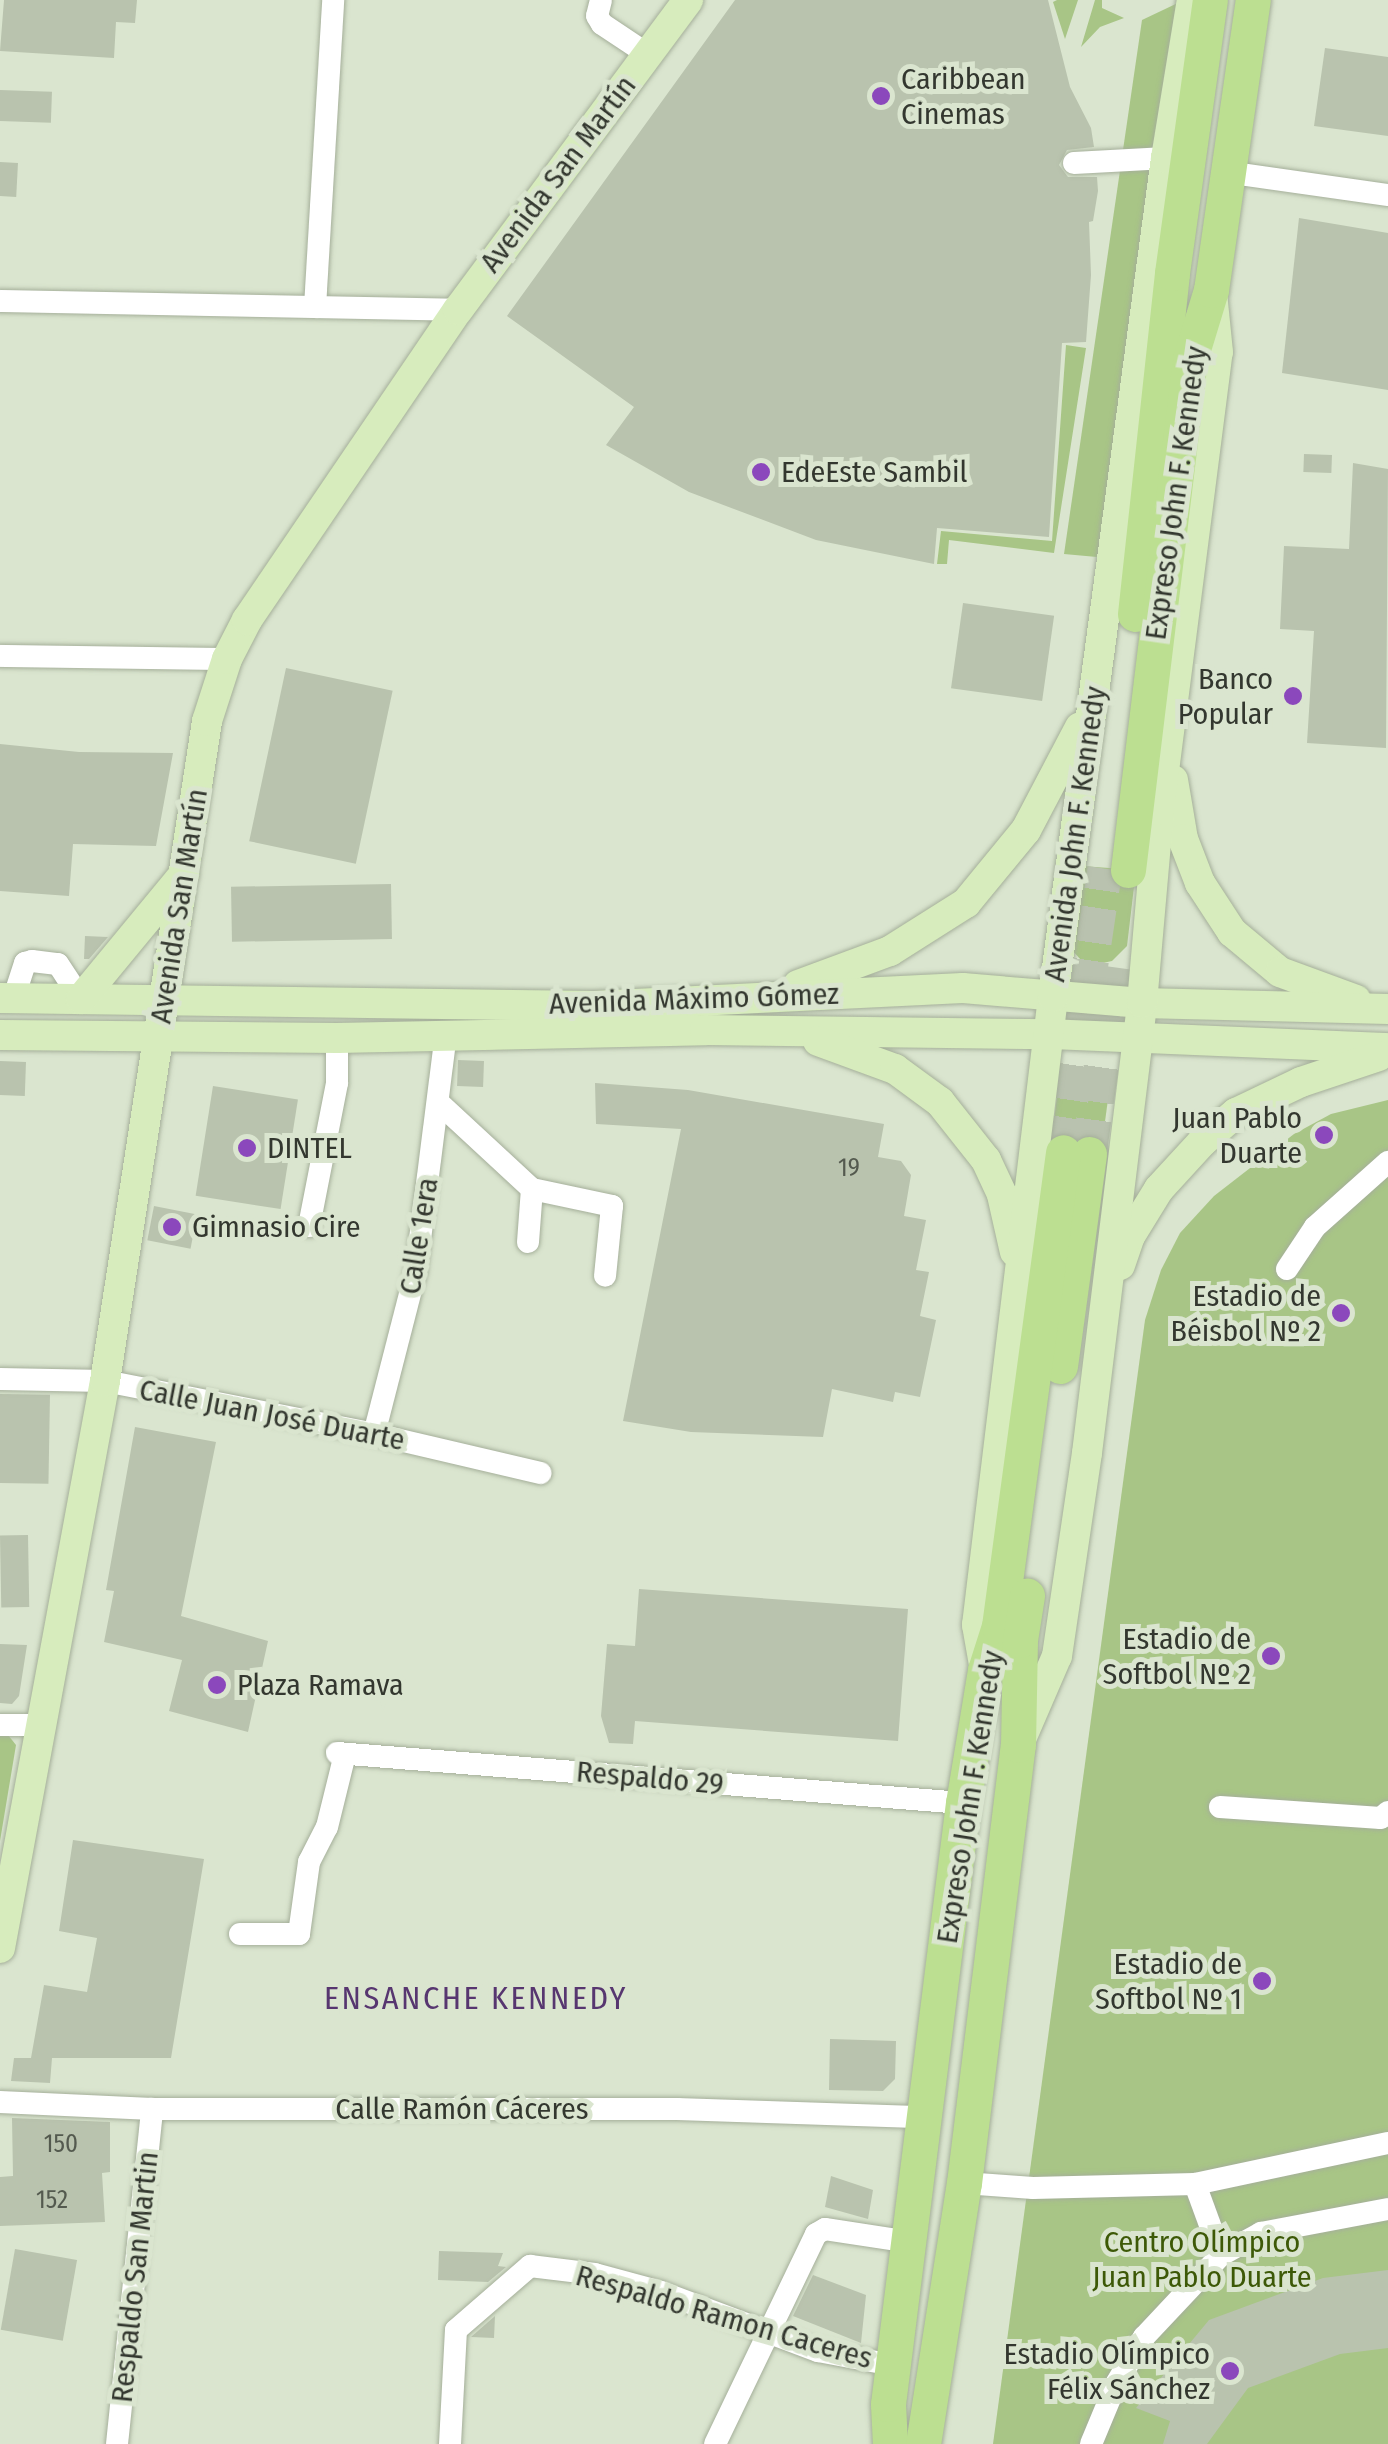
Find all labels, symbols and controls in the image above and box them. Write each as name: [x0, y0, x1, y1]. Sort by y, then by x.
place label: Caribbean Cinemas: [901, 61, 1026, 132]
street label: Avenida San Martín: [472, 68, 644, 280]
marker: Caribbean Cinemas: [870, 85, 892, 107]
street label: Expreso John F. Kennedy: [1138, 344, 1214, 642]
place label: EdeEste Sambil: [781, 454, 967, 490]
marker: EdeEste Sambil: [750, 461, 772, 483]
place label: Banco Popular: [1178, 661, 1273, 732]
street label: Avenida John F. Kennedy: [1036, 684, 1114, 984]
marker: Banco Popular: [1282, 685, 1304, 707]
street label: Avenida San Martín: [143, 786, 215, 1026]
street label: Avenida Máximo Gómez: [548, 976, 840, 1022]
place label: Juan Pablo Duarte: [1172, 1100, 1302, 1170]
marker: Juan Pablo Duarte: [1311, 1122, 1337, 1148]
place label: DINTEL: [267, 1130, 352, 1166]
marker: DINTEL: [236, 1137, 258, 1159]
house number: 19: [838, 1153, 860, 1183]
street label: Calle 1era: [392, 1175, 446, 1297]
place label: Gimnasio Cire: [192, 1209, 361, 1245]
marker: Gimnasio Cire: [161, 1216, 183, 1238]
place label: Estadio de Béisbol Nº 2: [1171, 1278, 1321, 1348]
marker: Estadio de Béisbol Nº 2: [1330, 1302, 1352, 1324]
street label: Calle Juan José Duarte: [136, 1372, 408, 1458]
place label: Estadio de Softbol Nº 2: [1103, 1621, 1251, 1692]
marker: Estadio de Softbol Nº 2: [1260, 1645, 1282, 1667]
street label: Expreso John F. Kennedy: [929, 1648, 1011, 1946]
place label: Plaza Ramava: [237, 1667, 404, 1703]
marker: Plaza Ramava: [206, 1674, 228, 1696]
street label: Respaldo 29: [575, 1754, 725, 1802]
place label: Estadio de Softbol Nº 1: [1095, 1946, 1242, 2016]
marker: Estadio de Softbol Nº 1: [1251, 1970, 1273, 1992]
district label: ENSANCHE KENNEDY: [324, 1979, 628, 2017]
street label: Calle Ramón Cáceres: [335, 2091, 589, 2127]
house number: 150: [44, 2129, 78, 2159]
street label: Respaldo San Martin: [104, 2150, 166, 2404]
house number: 152: [36, 2185, 68, 2215]
park label: Centro Olímpico Juan Pablo Duarte: [1092, 2224, 1312, 2294]
street label: Respaldo Ramon Caceres: [572, 2257, 876, 2377]
place label: Estadio Olímpico Félix Sánchez: [1004, 2336, 1210, 2406]
marker: Estadio Olímpico Félix Sánchez: [1219, 2360, 1241, 2382]

